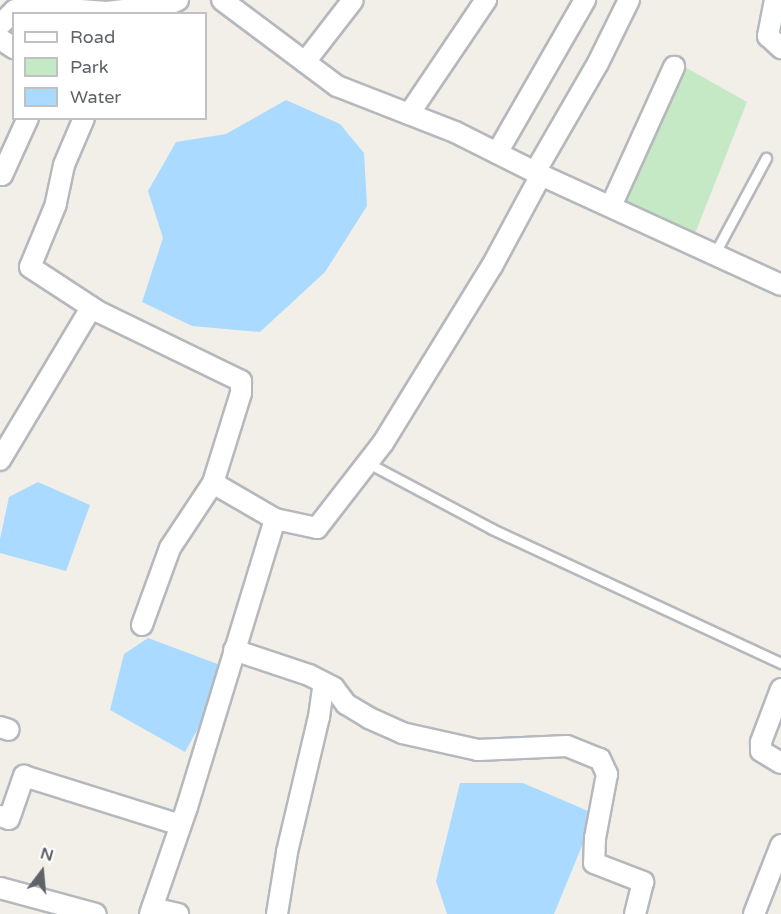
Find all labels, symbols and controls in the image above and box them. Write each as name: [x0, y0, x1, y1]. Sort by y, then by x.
legend: [12, 12, 207, 120]
text: Road: [70, 26, 115, 48]
text: Park: [70, 56, 108, 78]
text: Water: [70, 86, 121, 108]
north arrow: [12, 842, 72, 902]
text: N: [38, 843, 56, 866]

